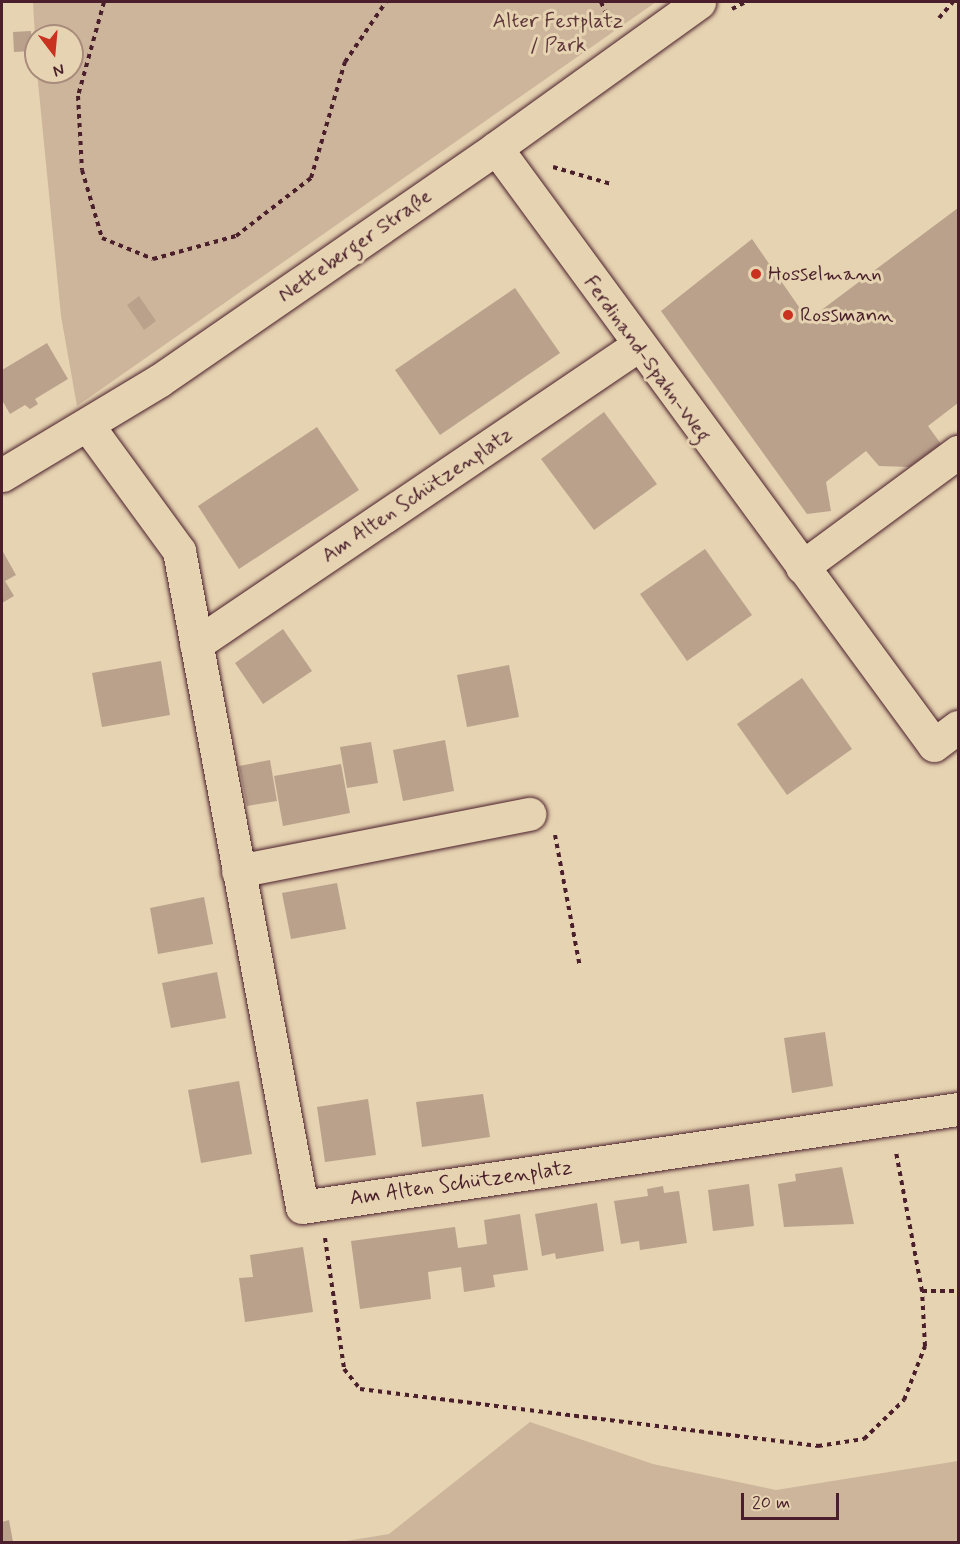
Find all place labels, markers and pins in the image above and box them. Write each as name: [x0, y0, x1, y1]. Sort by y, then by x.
place label: Hosselmann: [768, 261, 882, 287]
marker: Hosselmann: [749, 267, 763, 281]
place label: Rossmann: [800, 302, 893, 328]
marker: Rossmann: [781, 308, 795, 322]

